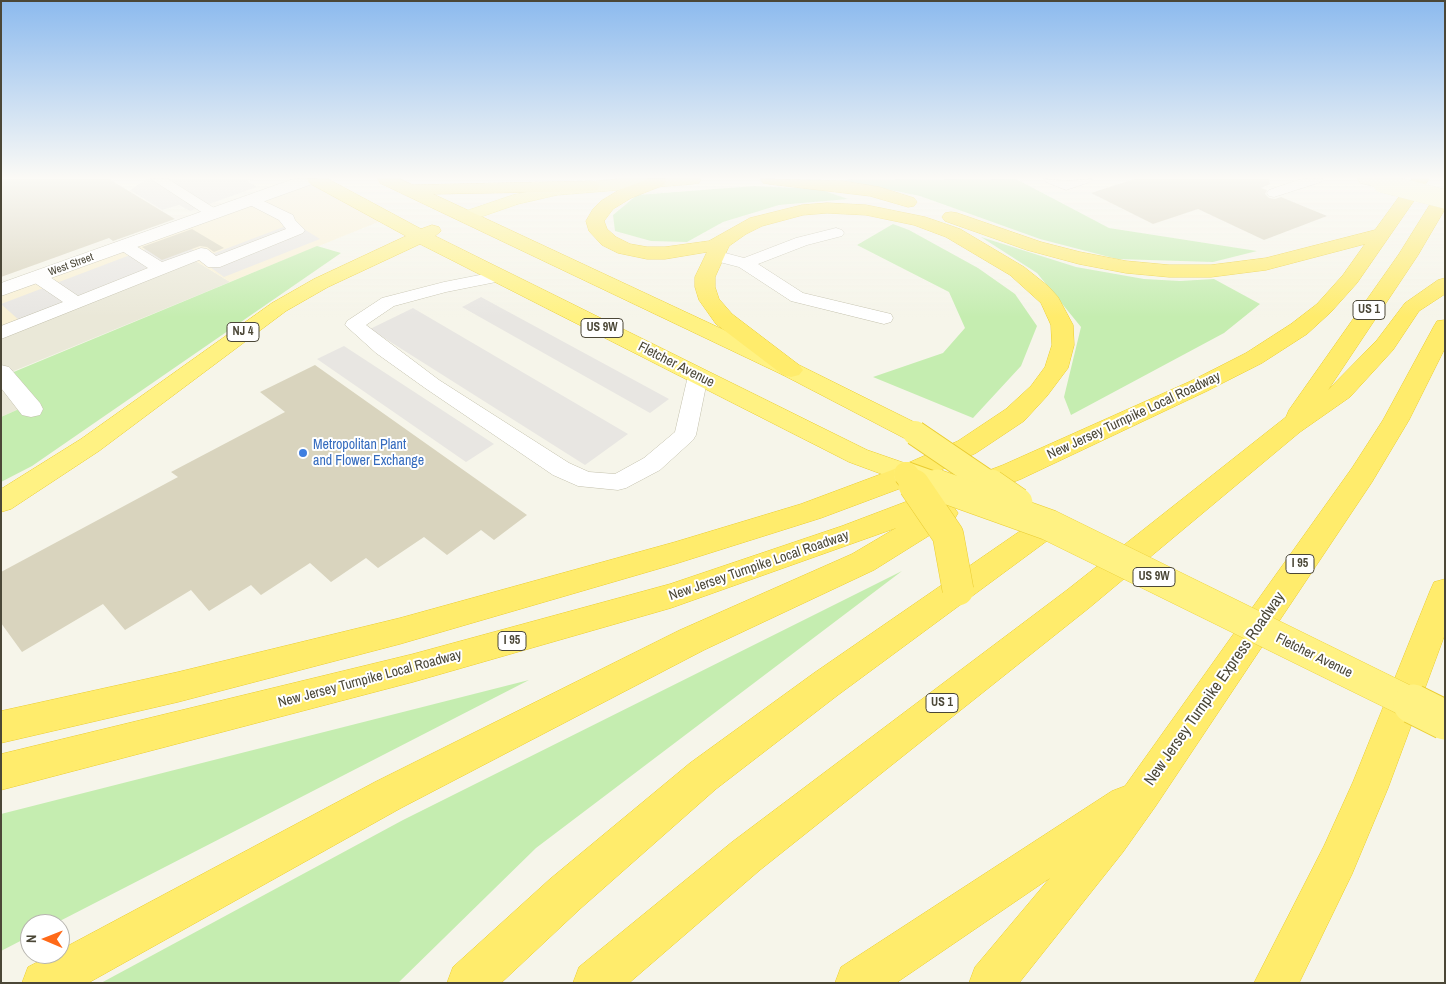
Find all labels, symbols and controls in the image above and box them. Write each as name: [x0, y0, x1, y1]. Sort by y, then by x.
street label: West Street: [47, 251, 95, 279]
road number: US 1: [1353, 300, 1385, 320]
road number: US 9W: [581, 318, 623, 338]
road number: NJ 4: [227, 322, 259, 342]
street label: Fletcher Avenue: [635, 339, 717, 391]
street label: New Jersey Turnpike Local Roadway: [1045, 368, 1223, 464]
place label: Metropolitan Plant and Flower Exchange: [313, 437, 424, 470]
marker: Metropolitan Plant and Flower Exchange: [297, 447, 309, 459]
street label: New Jersey Turnpike Local Roadway: [667, 527, 851, 605]
road number: I 95: [1286, 554, 1314, 574]
road number: US 9W: [1133, 568, 1175, 586]
street label: New Jersey Turnpike Express Roadway: [1141, 588, 1289, 790]
street label: Fletcher Avenue: [1273, 630, 1355, 682]
road number: I 95: [498, 631, 526, 650]
street label: New Jersey Turnpike Local Roadway: [276, 646, 464, 712]
road number: US 1: [926, 694, 958, 712]
north arrow: [20, 914, 70, 964]
text: N: [22, 934, 40, 943]

